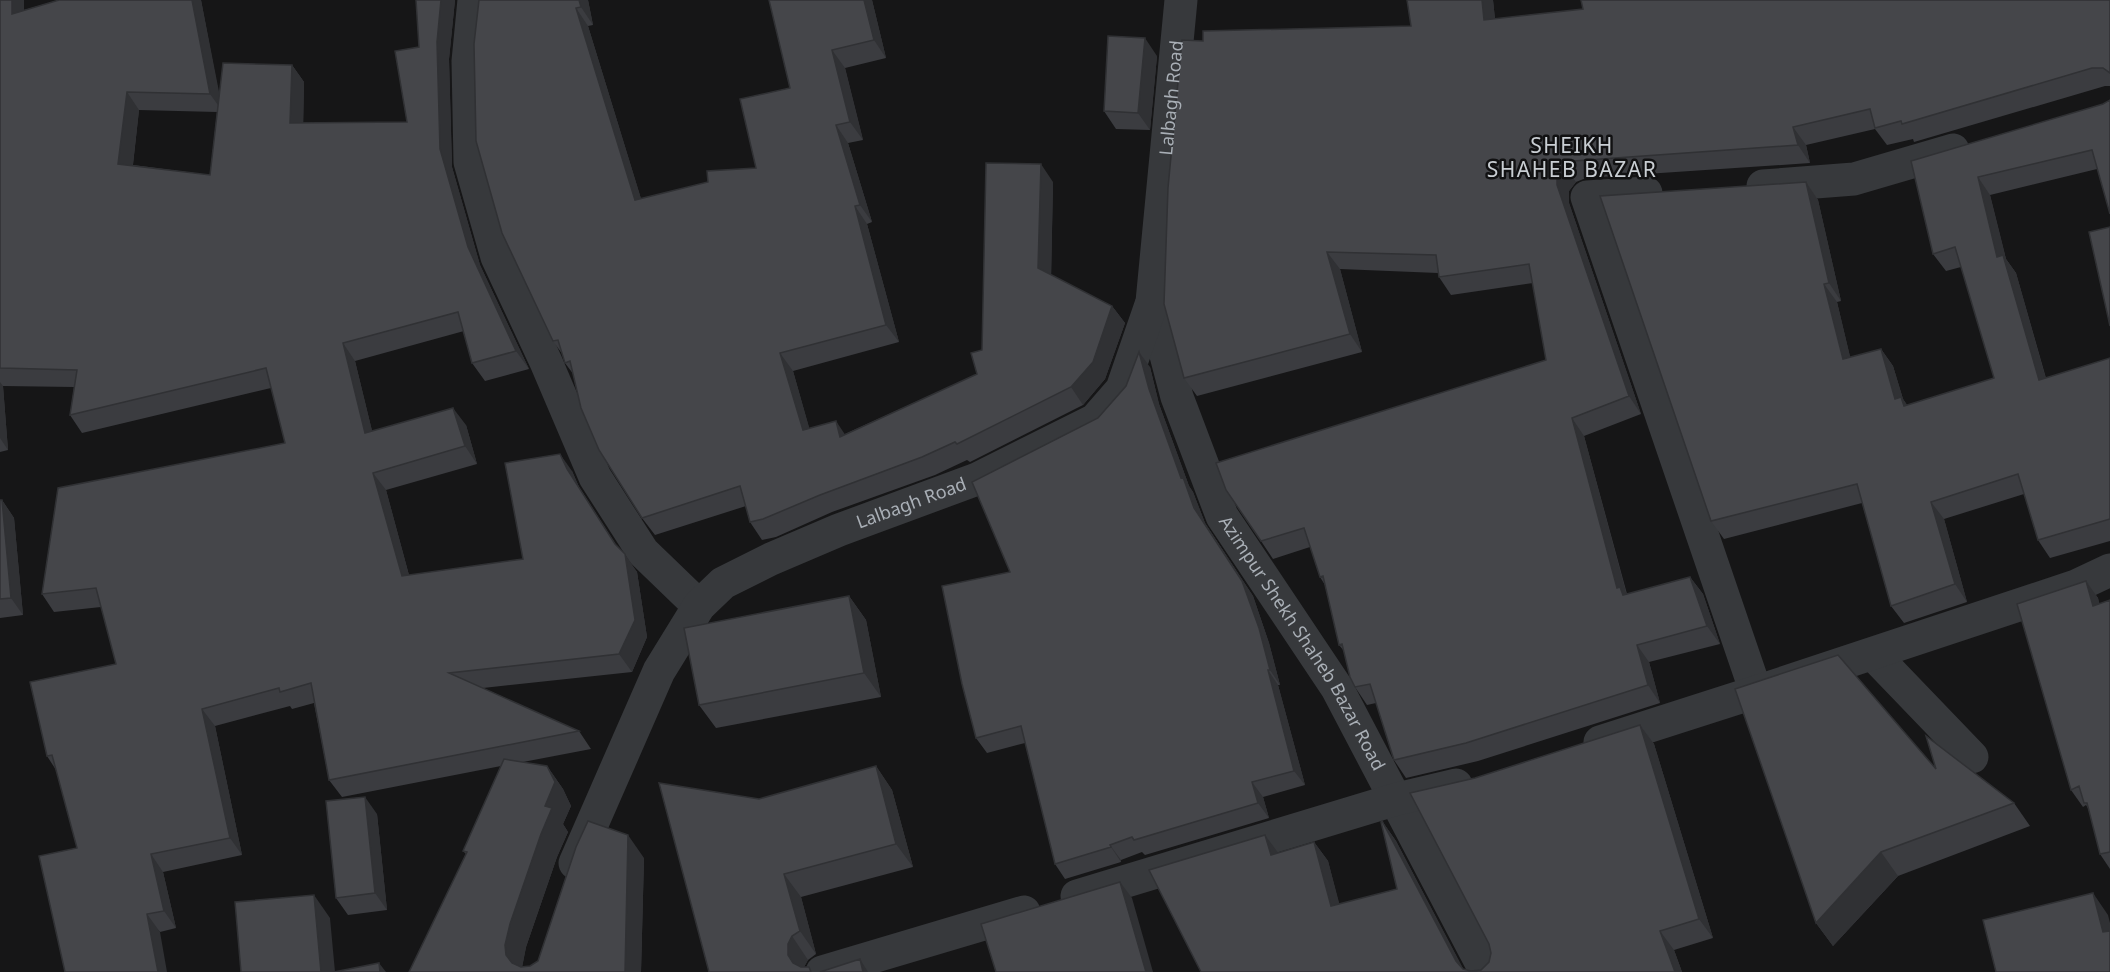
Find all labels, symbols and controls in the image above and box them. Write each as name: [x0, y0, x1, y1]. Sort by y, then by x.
street label: Lalbagh Road: [1153, 39, 1188, 156]
district label: SHEIKH SHAHEB BAZAR: [1487, 131, 1657, 183]
street label: Lalbagh Road: [853, 471, 969, 534]
street label: Azimpur Shekh Shaheb Bazar Road: [1214, 511, 1391, 774]

